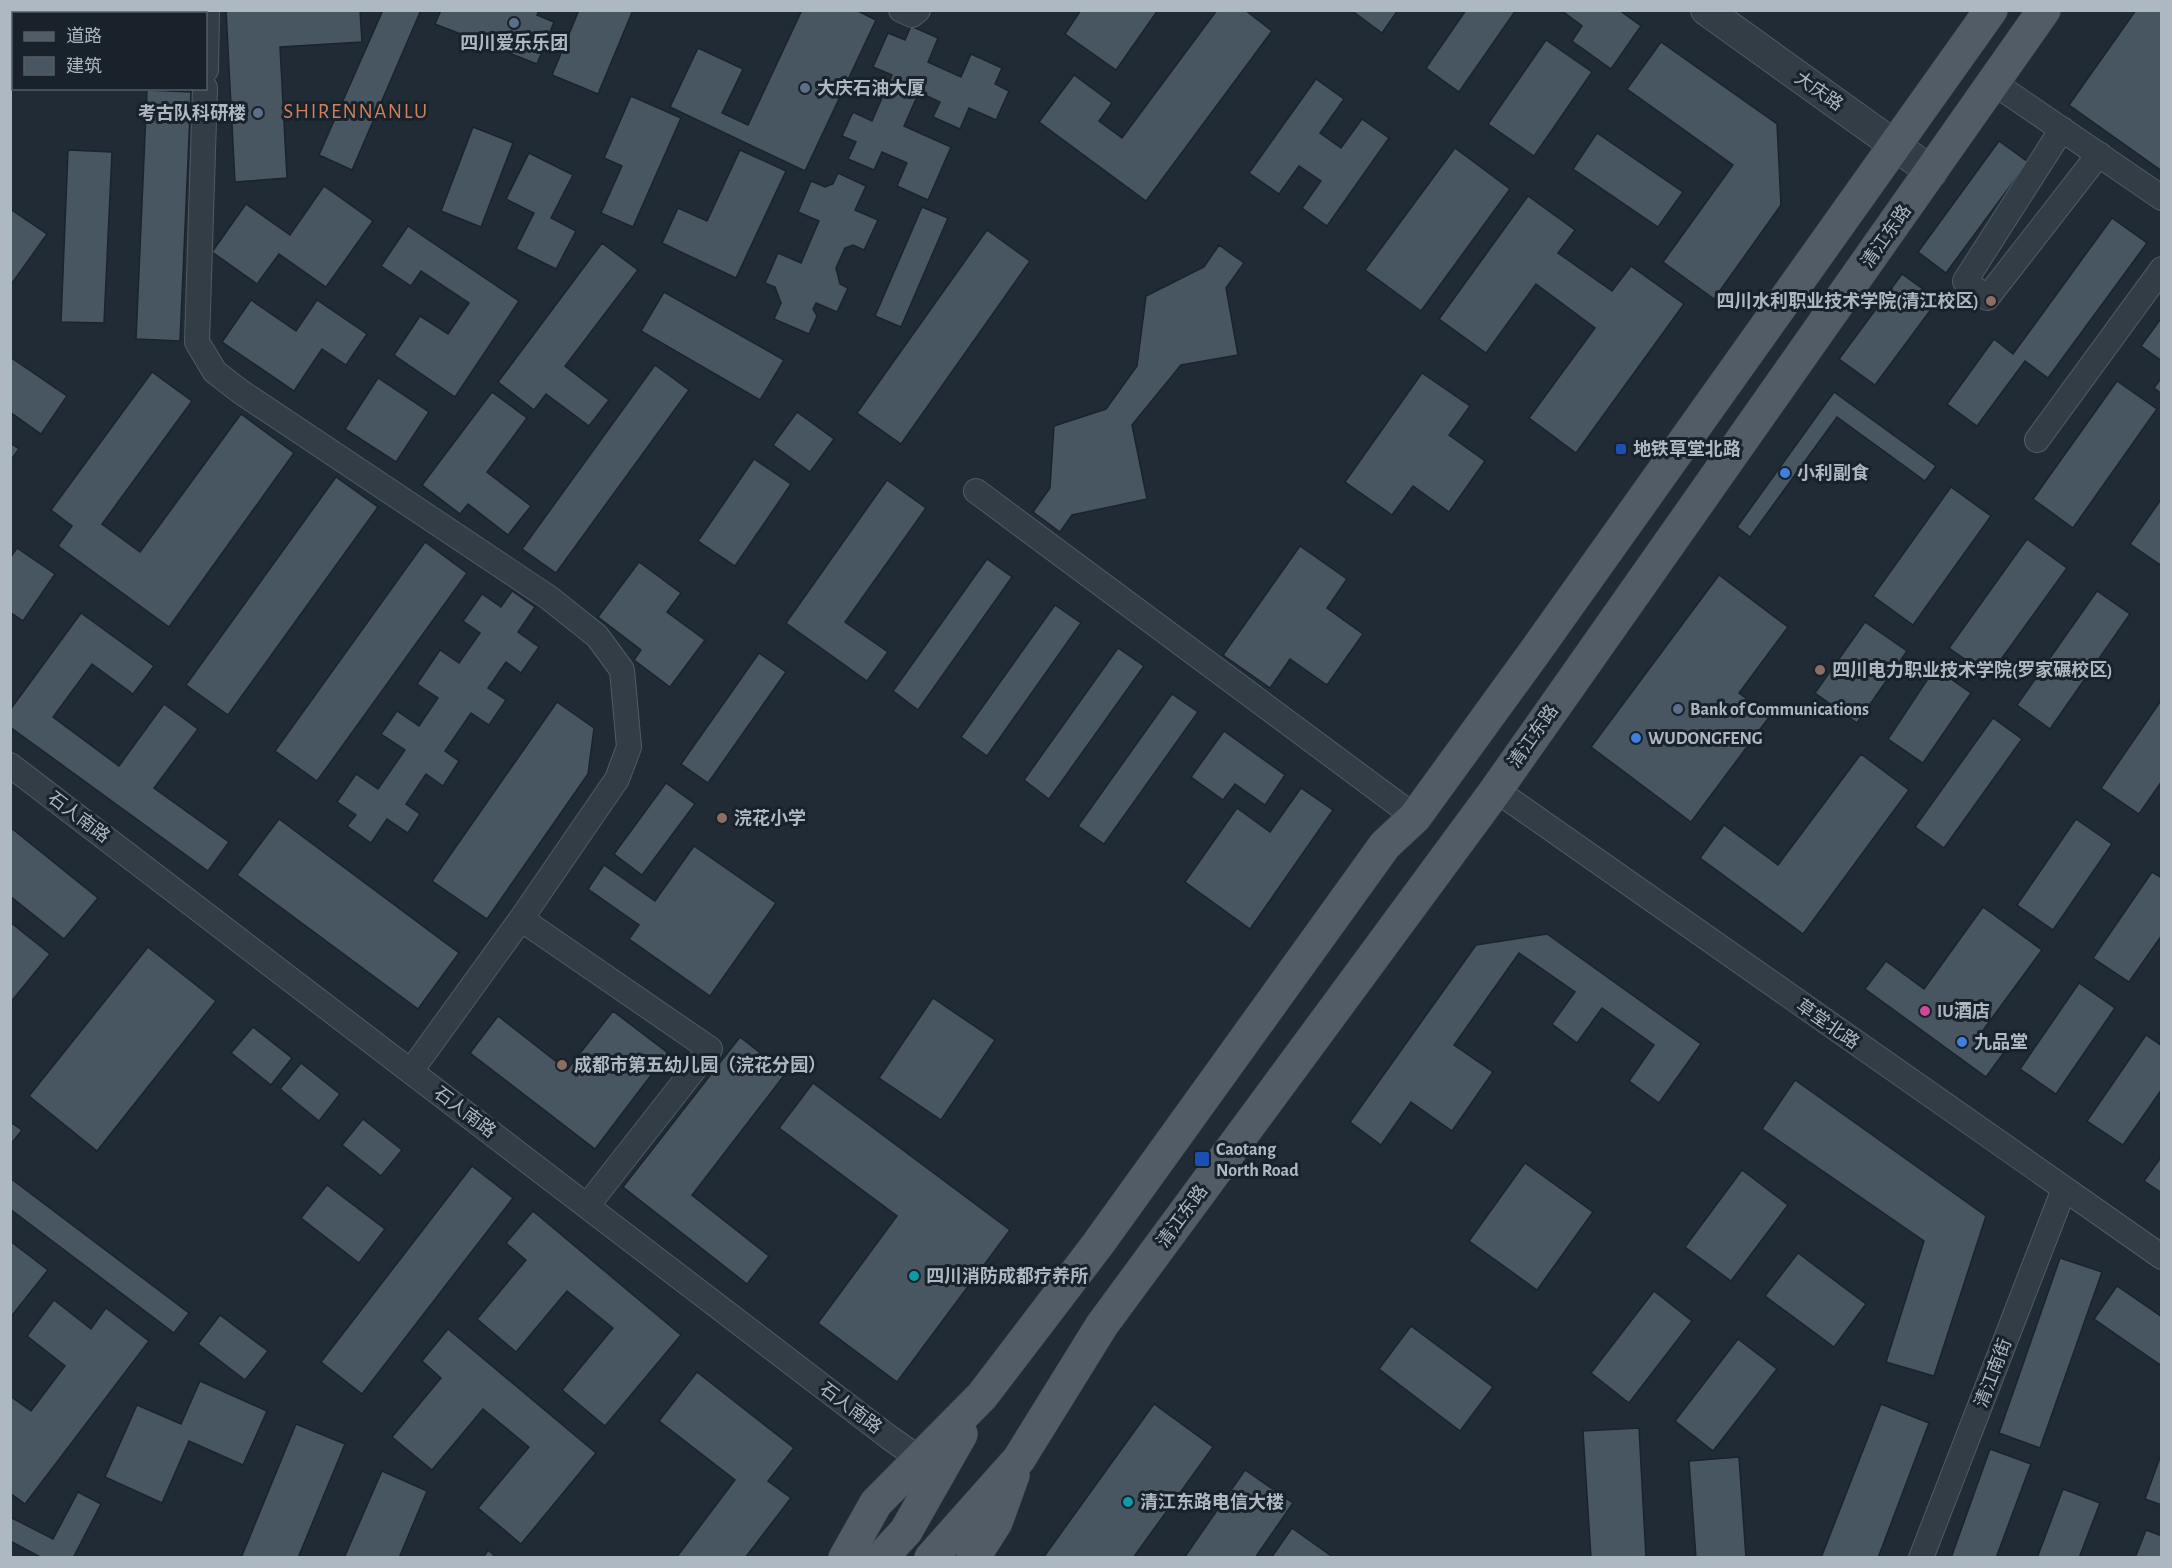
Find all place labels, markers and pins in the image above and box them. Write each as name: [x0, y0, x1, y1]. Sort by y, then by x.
marker: 四川爱乐乐团: [507, 16, 521, 30]
place label: 四川爱乐乐团: [460, 33, 568, 53]
place label: 大庆石油大厦: [817, 78, 925, 98]
marker: 大庆石油大厦: [798, 81, 812, 95]
place label: 考古队科研楼: [138, 103, 246, 123]
marker: 考古队科研楼: [251, 106, 265, 120]
place label: 四川水利职业技术学院(清江校区): [1716, 291, 1979, 311]
marker: 四川水利职业技术学院(清江校区): [1984, 294, 1998, 308]
place label: 地铁草堂北路: [1633, 439, 1741, 459]
marker: 地铁草堂北路: [1614, 442, 1628, 456]
place label: 小利副食: [1797, 463, 1869, 483]
marker: 小利副食: [1778, 466, 1792, 480]
place label: 四川电力职业技术学院(罗家碾校区): [1832, 660, 2113, 680]
marker: 四川电力职业技术学院(罗家碾校区): [1813, 663, 1827, 677]
place label: Bank of Communications: [1690, 701, 1869, 719]
marker: Bank of Communications: [1671, 702, 1685, 716]
place label: WUDONGFENG: [1648, 730, 1763, 748]
marker: WUDONGFENG: [1629, 731, 1643, 745]
place label: 浣花小学: [734, 808, 806, 828]
marker: 浣花小学: [715, 811, 729, 825]
place label: IU酒店: [1937, 1001, 1990, 1021]
marker: IU酒店: [1918, 1004, 1932, 1018]
place label: 九品堂: [1974, 1032, 2028, 1052]
marker: 九品堂: [1955, 1035, 1969, 1049]
place label: 成都市第五幼儿园（浣花分园）: [574, 1055, 826, 1075]
marker: 成都市第五幼儿园（浣花分园）: [555, 1058, 569, 1072]
place label: Caotang North Road: [1216, 1141, 1299, 1180]
marker: Caotang North Road: [1193, 1150, 1211, 1168]
place label: 四川消防成都疗养所: [926, 1266, 1088, 1286]
marker: 四川消防成都疗养所: [907, 1269, 921, 1283]
place label: 清江东路电信大楼: [1140, 1492, 1284, 1512]
marker: 清江东路电信大楼: [1121, 1495, 1135, 1509]

